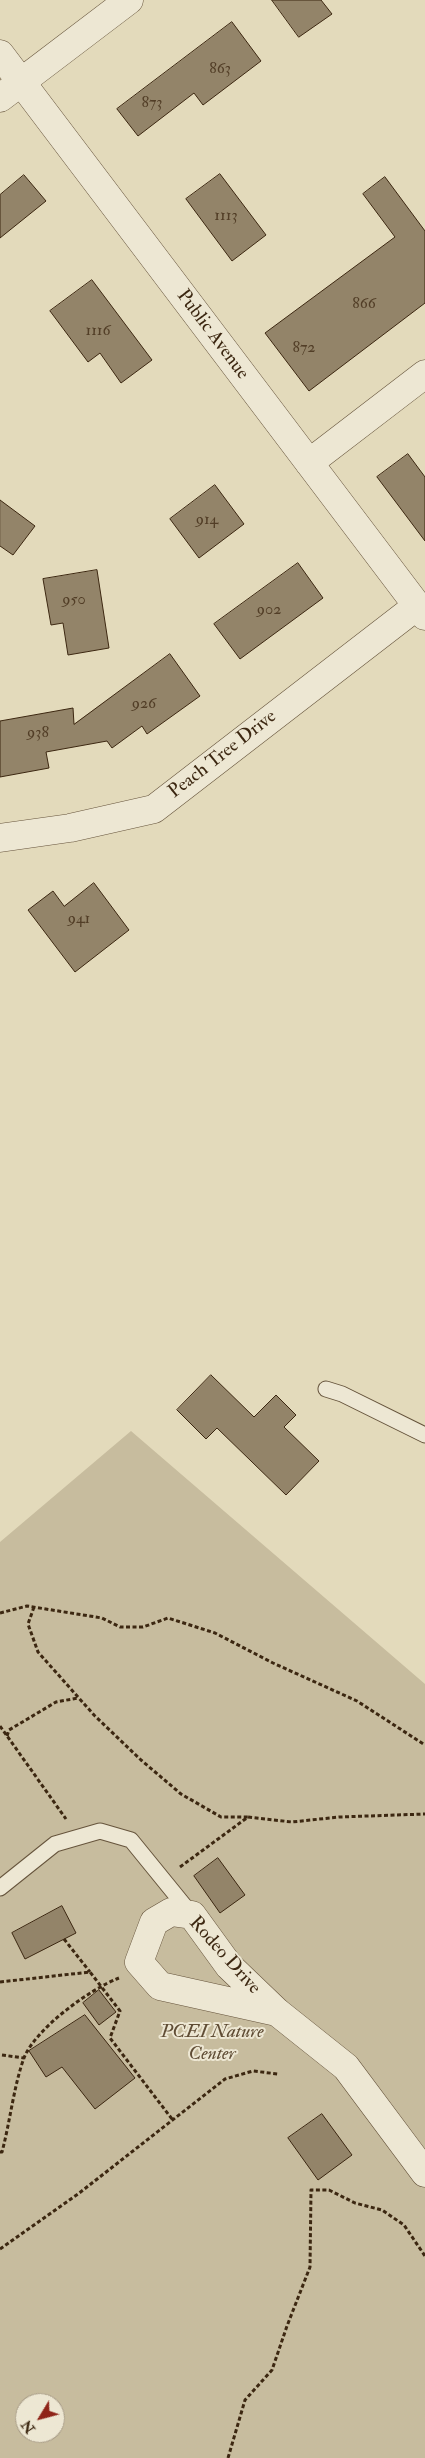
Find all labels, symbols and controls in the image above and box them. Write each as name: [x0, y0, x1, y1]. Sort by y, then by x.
house number: 863: [209, 60, 231, 80]
house number: 873: [142, 94, 162, 114]
house number: 1113: [214, 207, 238, 227]
street label: Public Avenue: [171, 286, 253, 384]
house number: 866: [352, 295, 376, 315]
house number: 1116: [85, 322, 111, 342]
house number: 872: [293, 339, 315, 359]
house number: 914: [196, 511, 218, 531]
house number: 950: [62, 591, 86, 611]
house number: 902: [257, 601, 281, 621]
house number: 926: [132, 695, 156, 715]
street label: Peach Tree Drive: [165, 706, 281, 804]
house number: 938: [27, 724, 49, 744]
house number: 941: [68, 910, 90, 930]
street label: Rodeo Drive: [183, 1913, 265, 1999]
park label: PCEI Nature Center: [160, 2022, 264, 2066]
north arrow: [15, 2393, 65, 2443]
text: N: [18, 2417, 39, 2437]

